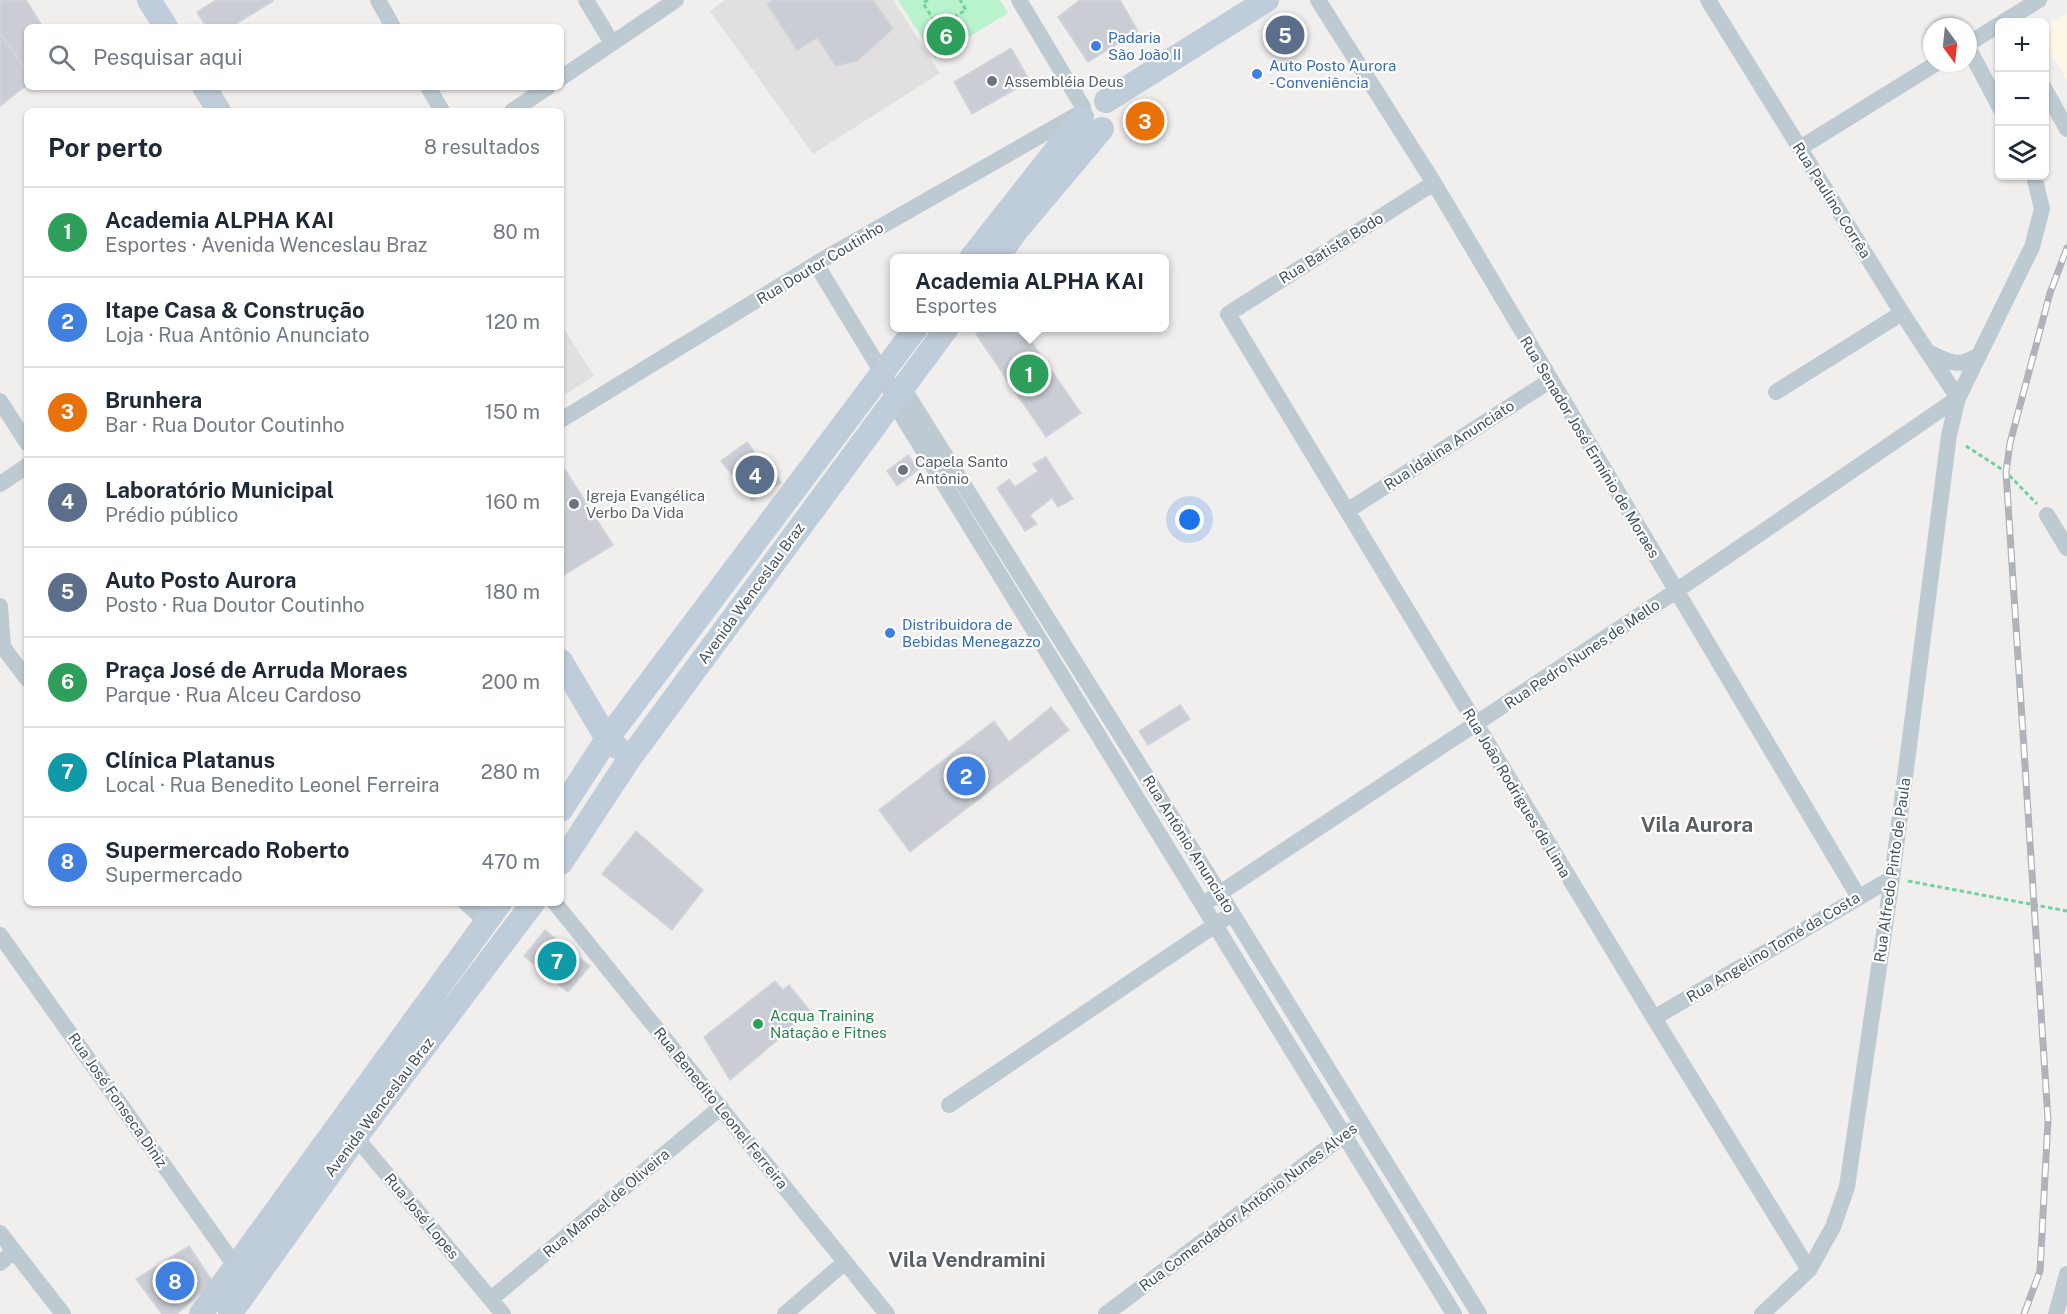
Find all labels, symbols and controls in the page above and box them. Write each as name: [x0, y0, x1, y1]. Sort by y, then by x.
pin: 5: [1266, 12, 1304, 57]
pin: 6: [926, 14, 966, 58]
north arrow: [1923, 18, 1977, 72]
map controls: [1995, 18, 2049, 180]
button: +: [1995, 18, 2049, 72]
search box: [24, 24, 564, 90]
place label: Padaria São João II: [1108, 29, 1181, 63]
marker: Padaria São João II: [1089, 39, 1103, 53]
icon: search: [45, 41, 78, 74]
text: Pesquisar aqui: [93, 44, 243, 70]
place label: Auto Posto Aurora - Conveniência: [1269, 57, 1396, 91]
marker: Auto Posto Aurora - Conveniência: [1250, 67, 1264, 81]
button: −: [1995, 72, 2049, 126]
place label: Assembléia Deus: [1004, 73, 1124, 90]
marker: Assembléia Deus: [985, 74, 999, 88]
pin: 3: [1126, 98, 1164, 144]
button: layers: [1995, 126, 2049, 180]
text: Por perto: [48, 132, 163, 163]
text: 8 resultados: [424, 135, 540, 159]
street label: Rua Paulino Corrêa: [1789, 139, 1875, 261]
text: Academia ALPHA KAI: [105, 207, 334, 233]
street label: Rua Batista Bodo: [1276, 209, 1386, 287]
street label: Rua Doutor Coutinho: [754, 218, 886, 308]
text: 1: [63, 220, 72, 244]
text: 80 m: [493, 220, 540, 244]
text: Esportes · Avenida Wenceslau Braz: [105, 233, 427, 257]
popup: [890, 254, 1169, 332]
text: Academia ALPHA KAI: [915, 268, 1144, 294]
text: Esportes: [915, 294, 997, 318]
text: Itape Casa & Construção: [105, 297, 365, 323]
text: 2: [61, 310, 74, 334]
text: 120 m: [486, 310, 540, 334]
text: Loja · Rua Antônio Anunciato: [105, 323, 370, 347]
street label: Rua Senador José Ermínio de Moraes: [1517, 333, 1663, 561]
pin: 1: [1010, 352, 1048, 397]
text: Brunhera: [105, 387, 202, 413]
street label: Rua Idalina Anunciato: [1381, 397, 1517, 493]
text: 3: [61, 400, 74, 424]
text: 150 m: [485, 400, 540, 424]
text: Bar · Rua Doutor Coutinho: [105, 413, 345, 437]
pin: 4: [736, 452, 774, 498]
place label: Capela Santo Antônio: [915, 453, 1008, 487]
marker: Capela Santo Antônio: [896, 463, 910, 477]
text: Laboratório Municipal: [105, 477, 334, 503]
place label: Igreja Evangélica Verbo Da Vida: [586, 487, 705, 521]
text: 4: [61, 490, 74, 514]
text: 160 m: [485, 490, 540, 514]
marker: Igreja Evangélica Verbo Da Vida: [567, 497, 581, 511]
text: Prédio público: [105, 503, 238, 527]
your location: [1175, 505, 1204, 534]
street label: Avenida Wenceslau Braz: [694, 519, 808, 667]
text: Auto Posto Aurora: [105, 567, 297, 593]
text: 5: [61, 580, 74, 604]
text: 180 m: [485, 580, 540, 604]
text: Posto · Rua Doutor Coutinho: [105, 593, 365, 617]
street label: Rua Pedro Nunes de Mello: [1501, 596, 1663, 712]
place label: Distribuidora de Bebidas Menegazzo: [902, 616, 1041, 650]
marker: Distribuidora de Bebidas Menegazzo: [883, 626, 897, 640]
text: Praça José de Arruda Moraes: [105, 657, 408, 683]
text: 6: [61, 670, 74, 694]
text: 200 m: [482, 670, 540, 694]
text: Parque · Rua Alceu Cardoso: [105, 683, 361, 707]
street label: Rua João Rodrigues de Lima: [1460, 705, 1574, 881]
text: Clínica Platanus: [105, 747, 275, 773]
pin: 2: [946, 754, 986, 798]
text: 7: [61, 760, 74, 784]
text: 280 m: [481, 760, 540, 784]
street label: Rua Antônio Anunciato: [1140, 772, 1238, 916]
text: Local · Rua Benedito Leonel Ferreira: [105, 773, 440, 797]
street label: Rua Alfredo Pinto de Paula: [1871, 777, 1913, 963]
district label: Vila Aurora: [1641, 812, 1753, 837]
text: Supermercado Roberto: [105, 837, 349, 863]
text: 8: [61, 850, 74, 874]
text: 470 m: [481, 850, 540, 874]
text: Supermercado: [105, 863, 243, 887]
street label: Rua Angelino Tomé da Costa: [1683, 889, 1863, 1005]
pin: 7: [538, 938, 576, 984]
place label: Acqua Training Natação e Fitnes: [770, 1007, 887, 1041]
marker: Acqua Training Natação e Fitnes: [751, 1017, 765, 1031]
street label: Rua Benedito Leonel Ferreira: [651, 1024, 791, 1192]
street label: Rua José Fonseca Diniz: [65, 1030, 171, 1170]
street label: Avenida Wenceslau Braz: [321, 1034, 437, 1180]
street label: Rua Comendador Antônio Nunes Alves: [1136, 1120, 1360, 1294]
street label: Rua Manoel de Oliveira: [539, 1145, 673, 1261]
street label: Rua José Lopes: [381, 1170, 463, 1262]
district label: Vila Vendramini: [888, 1247, 1046, 1272]
pin: 8: [156, 1258, 195, 1304]

